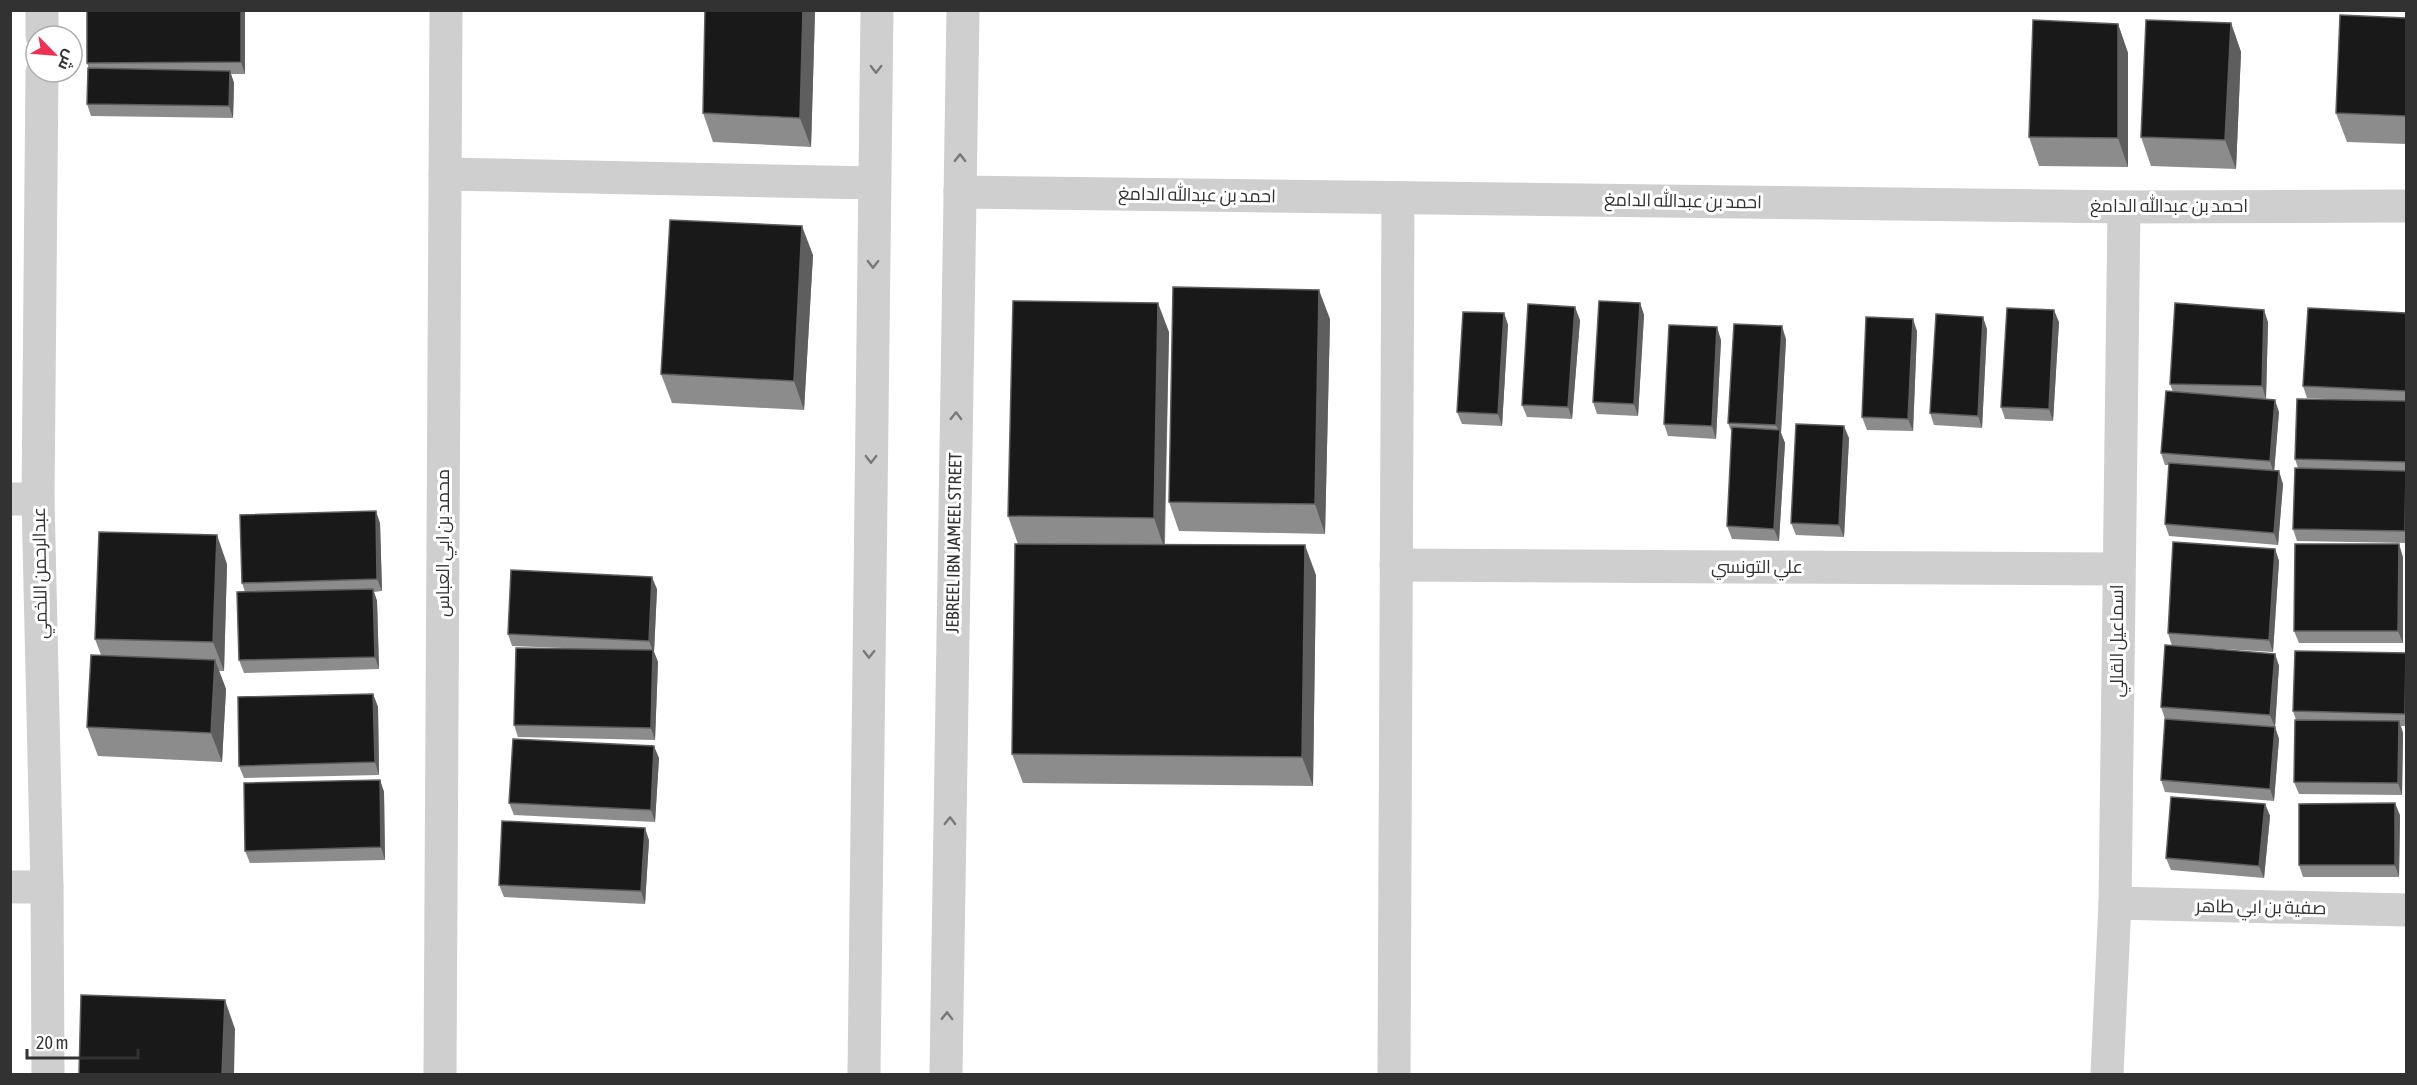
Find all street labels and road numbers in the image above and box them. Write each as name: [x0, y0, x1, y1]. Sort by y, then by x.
street label: احمد بن عبدالله الدامغ: [1118, 182, 1276, 208]
street label: احمد بن عبدالله الدامغ: [1604, 188, 1762, 214]
street label: احمد بن عبدالله الدامغ: [2090, 194, 2248, 218]
street label: JEBREEL IBN JAMEEL STREET: [941, 452, 966, 634]
street label: محمد بن ابي العباس: [432, 469, 457, 617]
street label: عبدالرحمن اللخمي: [28, 507, 55, 639]
street label: علي التونسي: [1711, 556, 1803, 581]
street label: اسماعيل القالي: [2106, 584, 2131, 698]
street label: صفية بن ابي طاهر: [2194, 895, 2327, 922]

